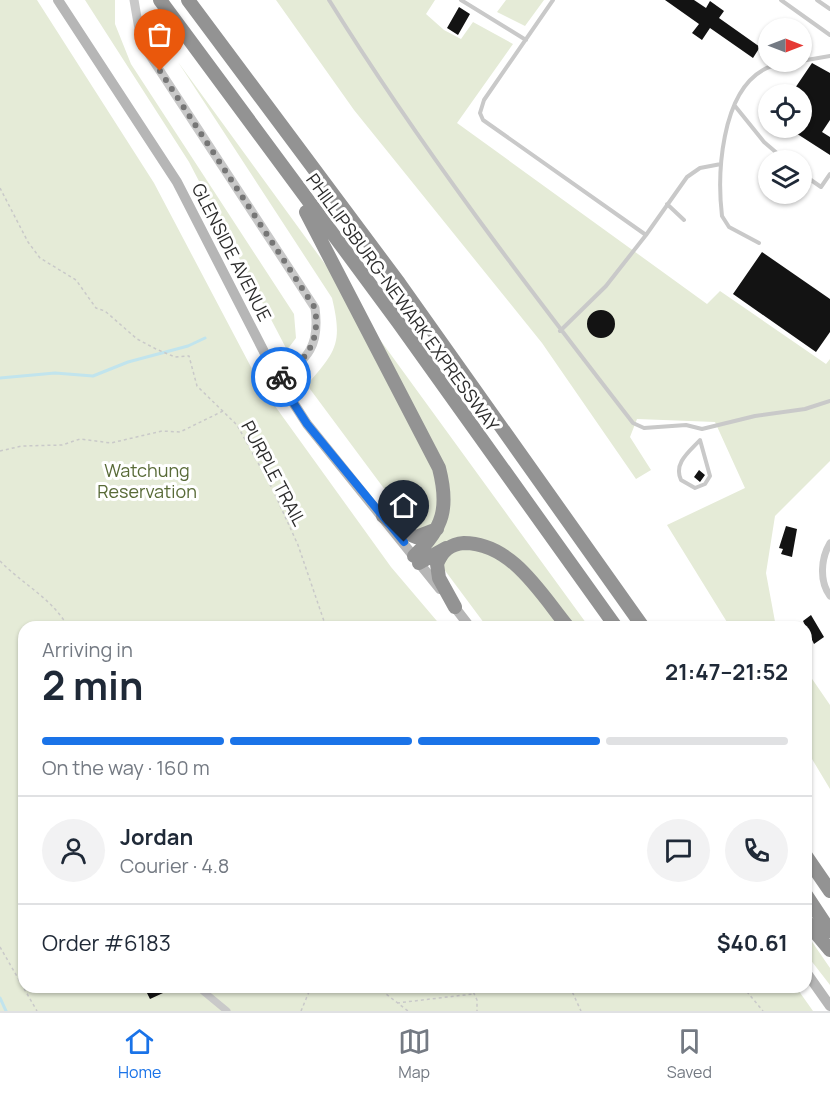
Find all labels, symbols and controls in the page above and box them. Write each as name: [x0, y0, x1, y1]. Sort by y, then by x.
pin: [134, 9, 185, 71]
icon: bag: [143, 18, 176, 51]
north arrow: [758, 18, 812, 72]
map controls: [758, 18, 812, 204]
button: locate: [758, 84, 812, 138]
button: layers: [758, 150, 812, 204]
street label: PHILLIPSBURG-NEWARK EXPRESSWAY: [301, 168, 505, 437]
street label: GLENSIDE AVENUE: [187, 179, 277, 325]
courier: [251, 347, 311, 407]
icon: bike: [265, 361, 298, 394]
street label: PURPLE TRAIL: [236, 416, 312, 530]
park label: Watchung Reservation: [97, 458, 197, 503]
pin: [378, 480, 429, 542]
icon: home: [387, 489, 420, 522]
text: Arriving in: [42, 636, 133, 663]
text: 21:47–21:52: [665, 657, 788, 687]
text: 2 min: [42, 658, 143, 712]
text: On the way · 160 m: [42, 754, 210, 781]
button: person: [42, 819, 105, 882]
button: chat: [647, 819, 710, 882]
button: phone: [725, 819, 788, 882]
text: Jordan: [120, 822, 193, 852]
text: Courier · 4.8: [120, 852, 229, 879]
text: Order #6183: [42, 928, 171, 958]
text: $40.61: [717, 928, 788, 958]
tab: Home: [118, 1025, 161, 1083]
tab: Map: [398, 1025, 431, 1083]
tab: Saved: [667, 1025, 712, 1083]

